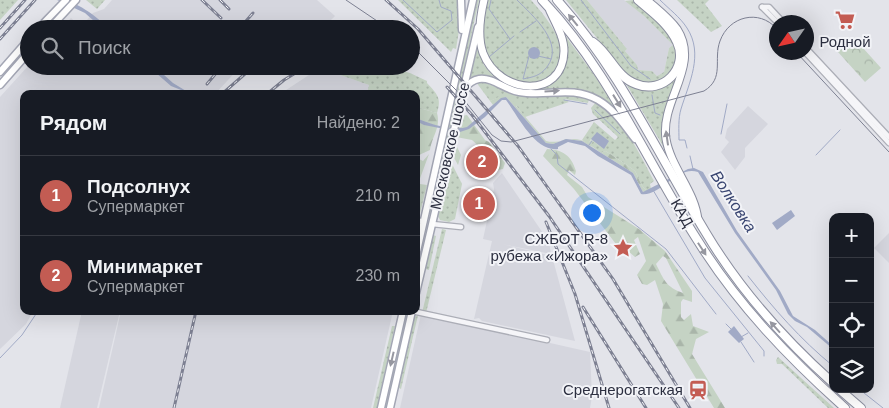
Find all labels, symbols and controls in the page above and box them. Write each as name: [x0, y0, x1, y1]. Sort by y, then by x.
supermarket icon: Родной: [834, 9, 856, 31]
one-way arrow: [568, 13, 578, 27]
north arrow: [769, 15, 814, 60]
search box: [20, 20, 420, 75]
place label: Родной: [819, 33, 871, 50]
icon: search: [38, 34, 66, 62]
text: Поиск: [78, 37, 131, 58]
street label: Московское шоссе: [427, 81, 472, 211]
one-way arrow: [545, 87, 561, 95]
one-way arrow: [612, 94, 622, 108]
text: Рядом: [40, 111, 107, 134]
text: Найдено: 2: [317, 114, 400, 131]
one-way arrow: [662, 130, 670, 146]
pin: 2: [466, 143, 498, 181]
water label: Волковка: [708, 167, 760, 235]
text: Подсолнух: [87, 176, 190, 197]
pin: 1: [463, 185, 495, 223]
text: 1: [52, 187, 60, 204]
text: 210 m: [356, 187, 400, 204]
street label: КАД: [668, 196, 697, 230]
text: Супермаркет: [87, 198, 185, 215]
your location: [579, 200, 605, 226]
map controls: [829, 213, 874, 393]
button: +: [829, 213, 874, 258]
place label: СЖБОТ R-8 рубежа «Ижора»: [490, 230, 608, 264]
place icon: СЖБОТ R-8 рубежа «Ижора»: [612, 237, 634, 259]
one-way arrow: [698, 242, 707, 255]
text: Минимаркет: [87, 256, 203, 277]
button: −: [829, 258, 874, 303]
text: 2: [52, 267, 60, 284]
text: 230 m: [356, 267, 400, 284]
text: Супермаркет: [87, 278, 185, 295]
button: locate: [829, 303, 874, 348]
one-way arrow: [770, 320, 781, 333]
button: layers: [829, 348, 874, 393]
one-way arrow: [388, 351, 396, 366]
station icon: Среднерогатская: [687, 379, 709, 401]
place label: Среднерогатская: [563, 381, 683, 398]

